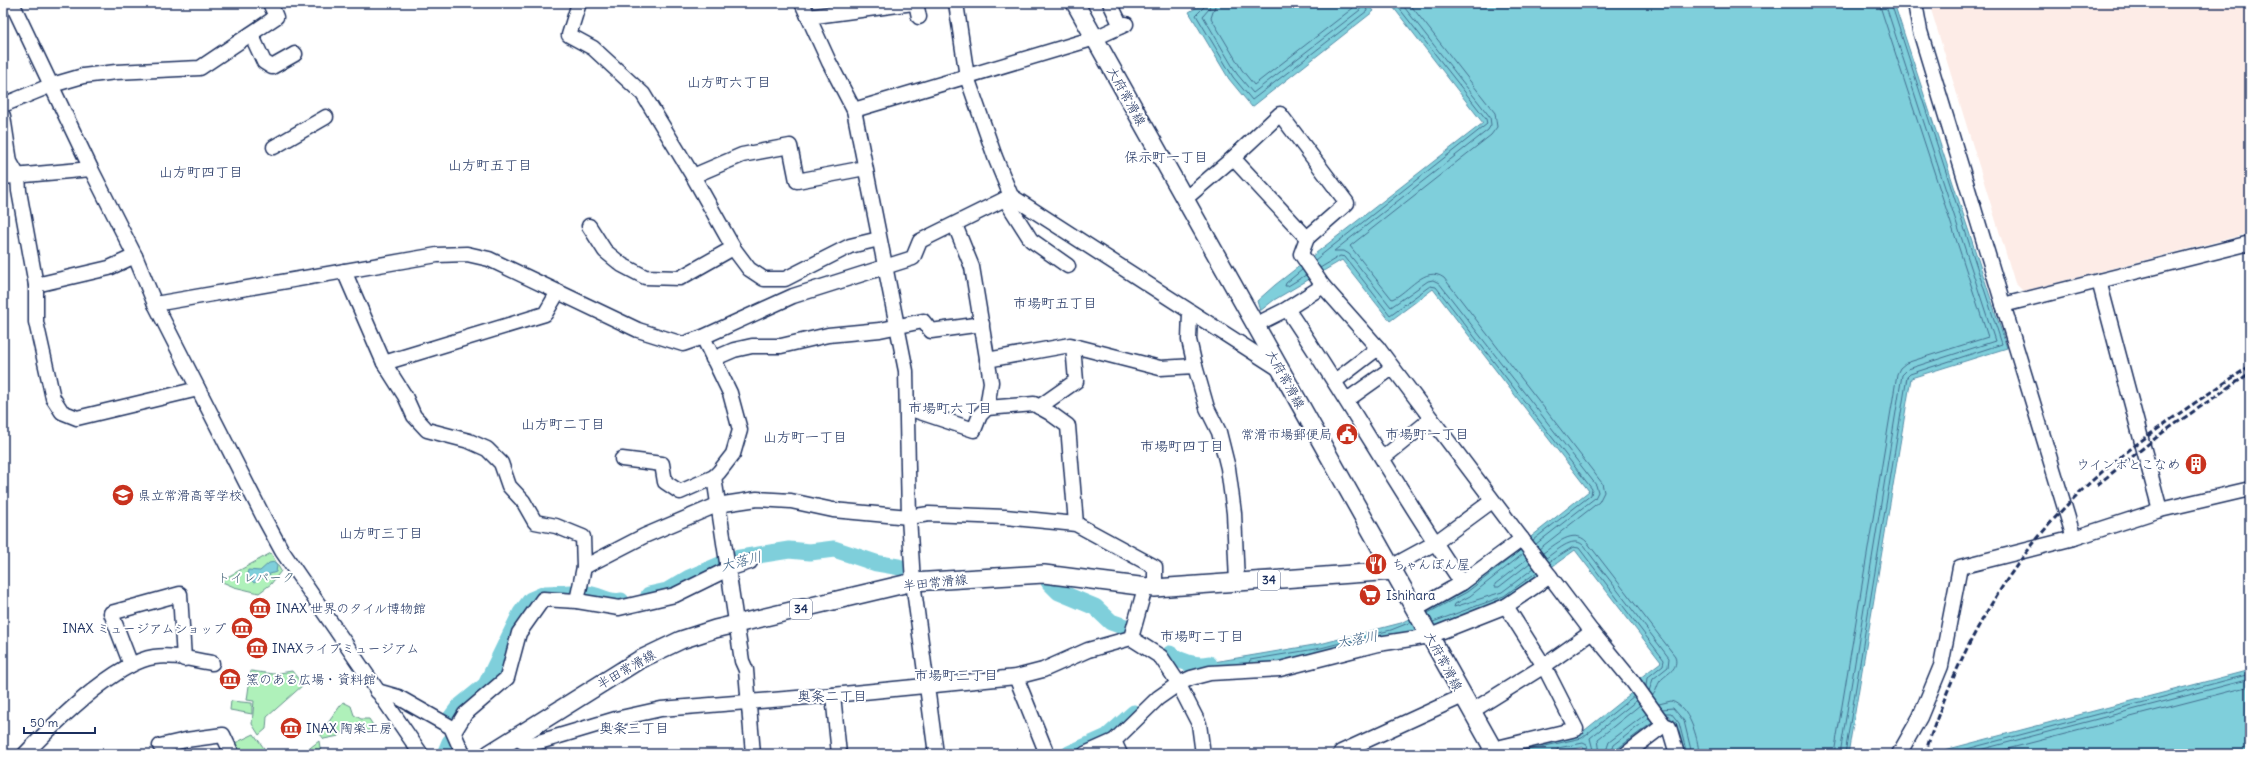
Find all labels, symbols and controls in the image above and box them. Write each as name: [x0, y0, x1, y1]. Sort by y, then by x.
street label: 大府常滑線: [1103, 64, 1150, 130]
district label: 山方町六丁目: [687, 73, 771, 91]
district label: 保示町一丁目: [1124, 148, 1208, 166]
district label: 山方町五丁目: [448, 156, 532, 174]
district label: 山方町四丁目: [159, 163, 243, 181]
district label: 市場町五丁目: [1013, 294, 1097, 312]
street label: 大府常滑線: [1262, 347, 1309, 413]
district label: 市場町六丁目: [908, 399, 992, 417]
district label: 山方町二丁目: [521, 415, 605, 433]
public building icon: 常滑市場郵便局: [1334, 421, 1360, 447]
district label: 市場町一丁目: [1385, 425, 1469, 443]
place label: 常滑市場郵便局: [1241, 426, 1332, 443]
district label: 山方町一丁目: [763, 428, 847, 446]
district label: 市場町四丁目: [1140, 437, 1224, 455]
building icon: ウインボとこなめ: [2183, 451, 2209, 477]
place label: ウインボとこなめ: [2077, 456, 2180, 473]
school or university icon: 県立常滑高等学校: [110, 482, 136, 508]
place label: 県立常滑高等学校: [138, 487, 242, 504]
district label: 山方町三丁目: [339, 524, 423, 542]
water label: 大落川: [718, 547, 764, 575]
restaurant icon: ちゃんぽん屋: [1363, 551, 1389, 577]
place label: ちゃんぽん屋: [1392, 556, 1470, 573]
park label: トイレパーク: [217, 569, 295, 586]
road number: 34: [1258, 570, 1280, 590]
street label: 半田常滑線: [902, 571, 969, 594]
supermarket icon: Ishihara: [1357, 582, 1383, 608]
place label: Ishihara: [1386, 587, 1436, 604]
museum icon: INAX 世界のタイル博物館: [247, 595, 273, 621]
road number: 34: [790, 599, 812, 619]
place label: INAX 世界のタイル博物館: [276, 600, 426, 617]
museum icon: INAX ミュージアムショップ: [229, 615, 255, 641]
place label: INAX ミュージアムショップ: [63, 620, 226, 637]
water label: 大落川: [1335, 626, 1379, 652]
district label: 市場町二丁目: [1160, 627, 1244, 645]
street label: 大府常滑線: [1421, 629, 1467, 695]
museum icon: INAXライブミュージアム: [244, 635, 270, 661]
place label: INAXライブミュージアム: [272, 640, 419, 657]
street label: 半田常滑線: [594, 645, 660, 693]
museum icon: 窯のある広場・資料館: [217, 666, 243, 692]
district label: 市場町三丁目: [914, 666, 998, 684]
place label: 窯のある広場・資料館: [246, 671, 376, 688]
district label: 奥条二丁目: [797, 687, 867, 705]
scale bar: [24, 709, 95, 735]
text: 50 m: [30, 715, 59, 730]
museum icon: INAX 陶楽工房: [278, 715, 304, 741]
district label: 奥条三丁目: [599, 719, 669, 737]
place label: INAX 陶楽工房: [306, 720, 392, 737]

